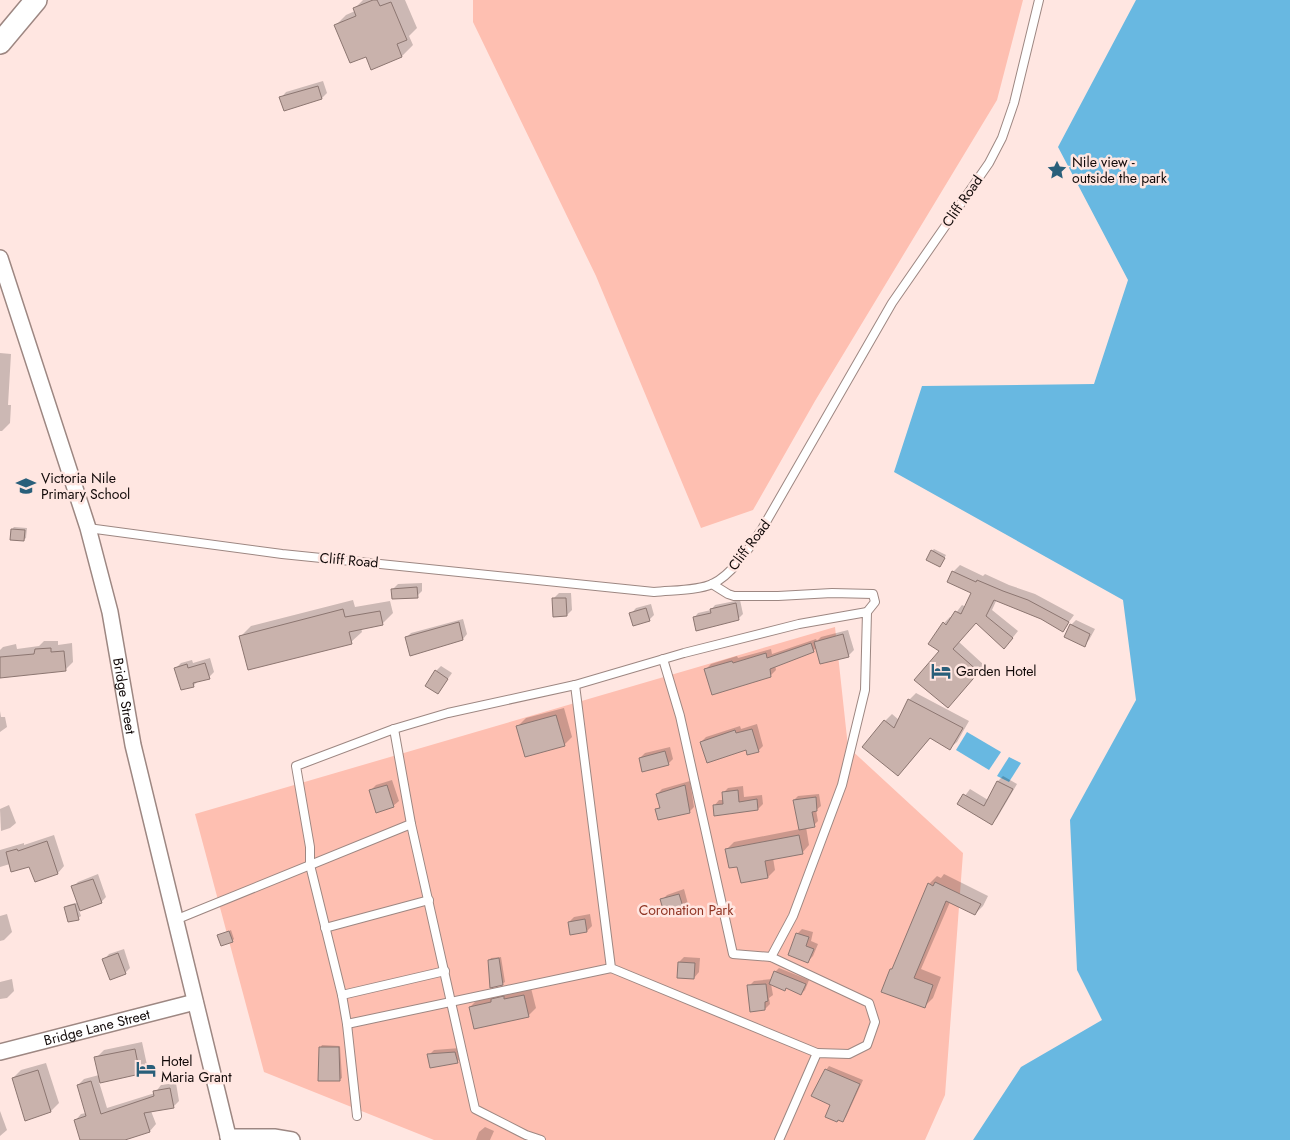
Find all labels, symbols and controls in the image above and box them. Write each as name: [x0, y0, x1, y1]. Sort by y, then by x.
place label: Nile view - outside the park: [1072, 152, 1168, 188]
place icon: Nile view - outside the park: [1046, 159, 1068, 181]
street label: Cliff Road: [937, 171, 987, 231]
place label: Victoria Nile Primary School: [41, 468, 130, 504]
school or university icon: Victoria Nile Primary School: [15, 475, 37, 497]
street label: Cliff Road: [723, 515, 775, 575]
street label: Cliff Road: [319, 547, 379, 573]
street label: Bridge Street: [108, 656, 141, 736]
hotel icon: Garden Hotel: [930, 660, 952, 682]
place label: Garden Hotel: [956, 661, 1037, 681]
park label: Coronation Park: [639, 900, 734, 920]
street label: Bridge Lane Street: [42, 1004, 153, 1050]
place label: Hotel Maria Grant: [161, 1051, 232, 1087]
hotel icon: Hotel Maria Grant: [135, 1058, 157, 1080]

